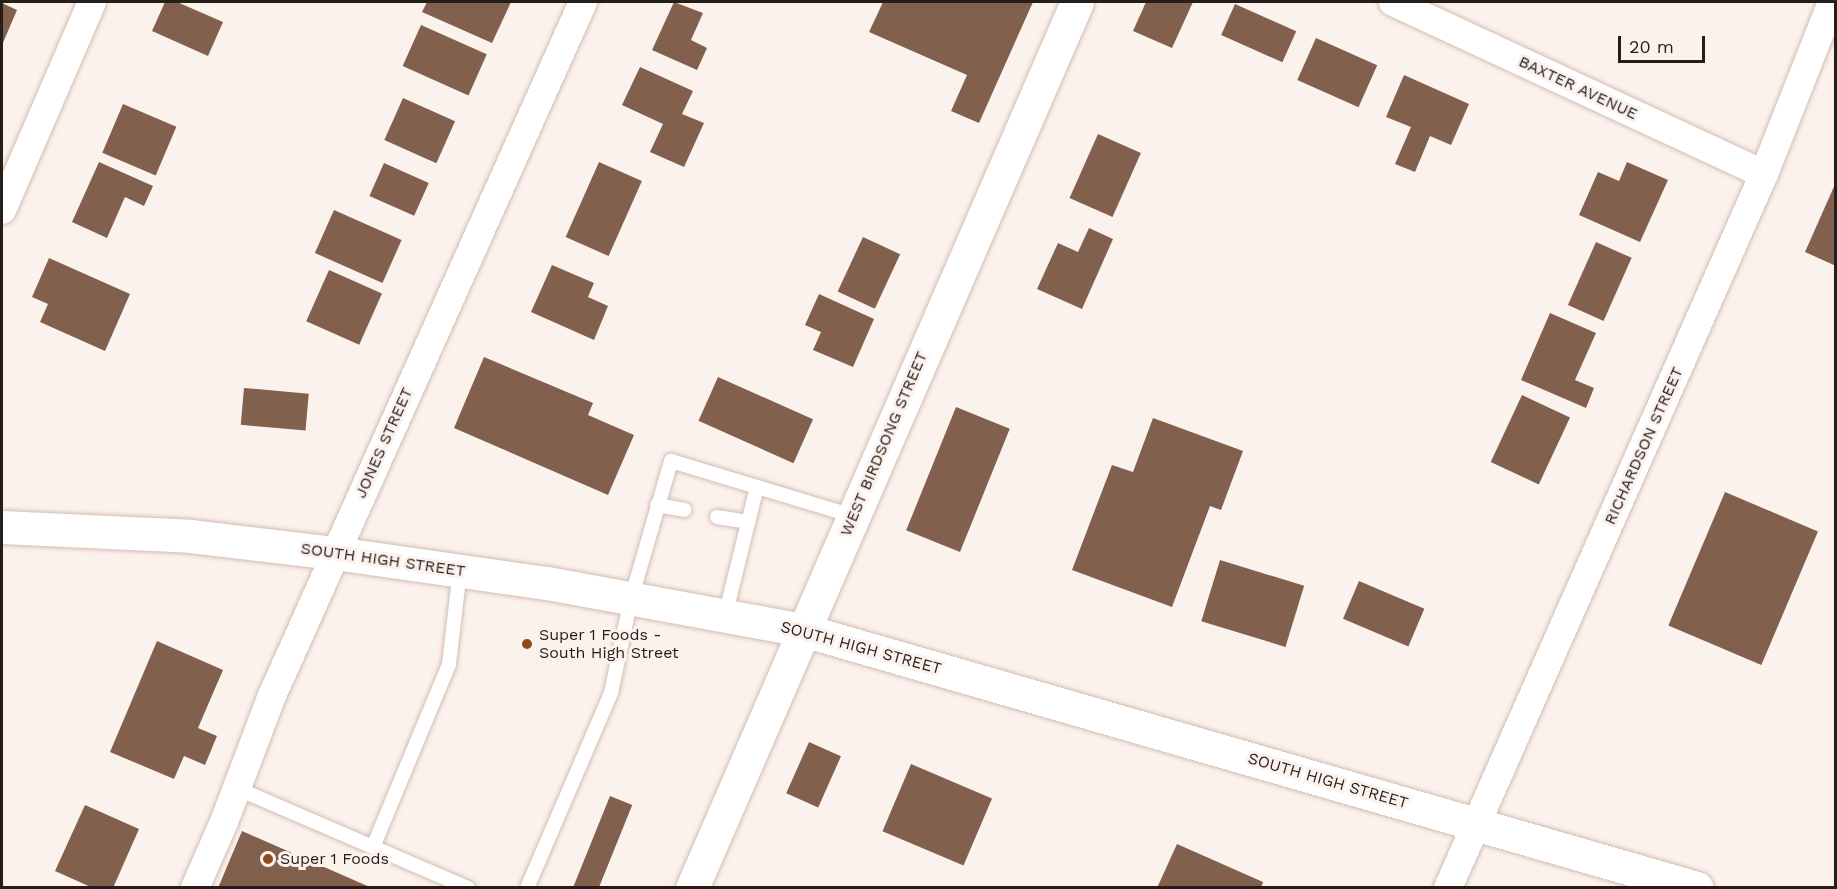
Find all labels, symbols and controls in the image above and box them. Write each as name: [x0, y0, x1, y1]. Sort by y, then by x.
scale bar: [1621, 24, 1708, 62]
text: 20 m: [1629, 36, 1674, 57]
street label: BAXTER AVENUE: [1515, 52, 1641, 124]
street label: WEST BIRDSONG STREET: [836, 349, 932, 539]
street label: RICHARDSON STREET: [1601, 364, 1687, 528]
street label: JONES STREET: [351, 385, 417, 501]
street label: SOUTH HIGH STREET: [300, 539, 466, 581]
street label: SOUTH HIGH STREET: [778, 617, 944, 679]
place label: Super 1 Foods - South High Street: [539, 625, 679, 663]
marker: Super 1 Foods - South High Street: [520, 637, 534, 651]
street label: SOUTH HIGH STREET: [1246, 749, 1410, 813]
place label: Super 1 Foods: [280, 849, 390, 869]
marker: Super 1 Foods: [261, 852, 275, 866]

